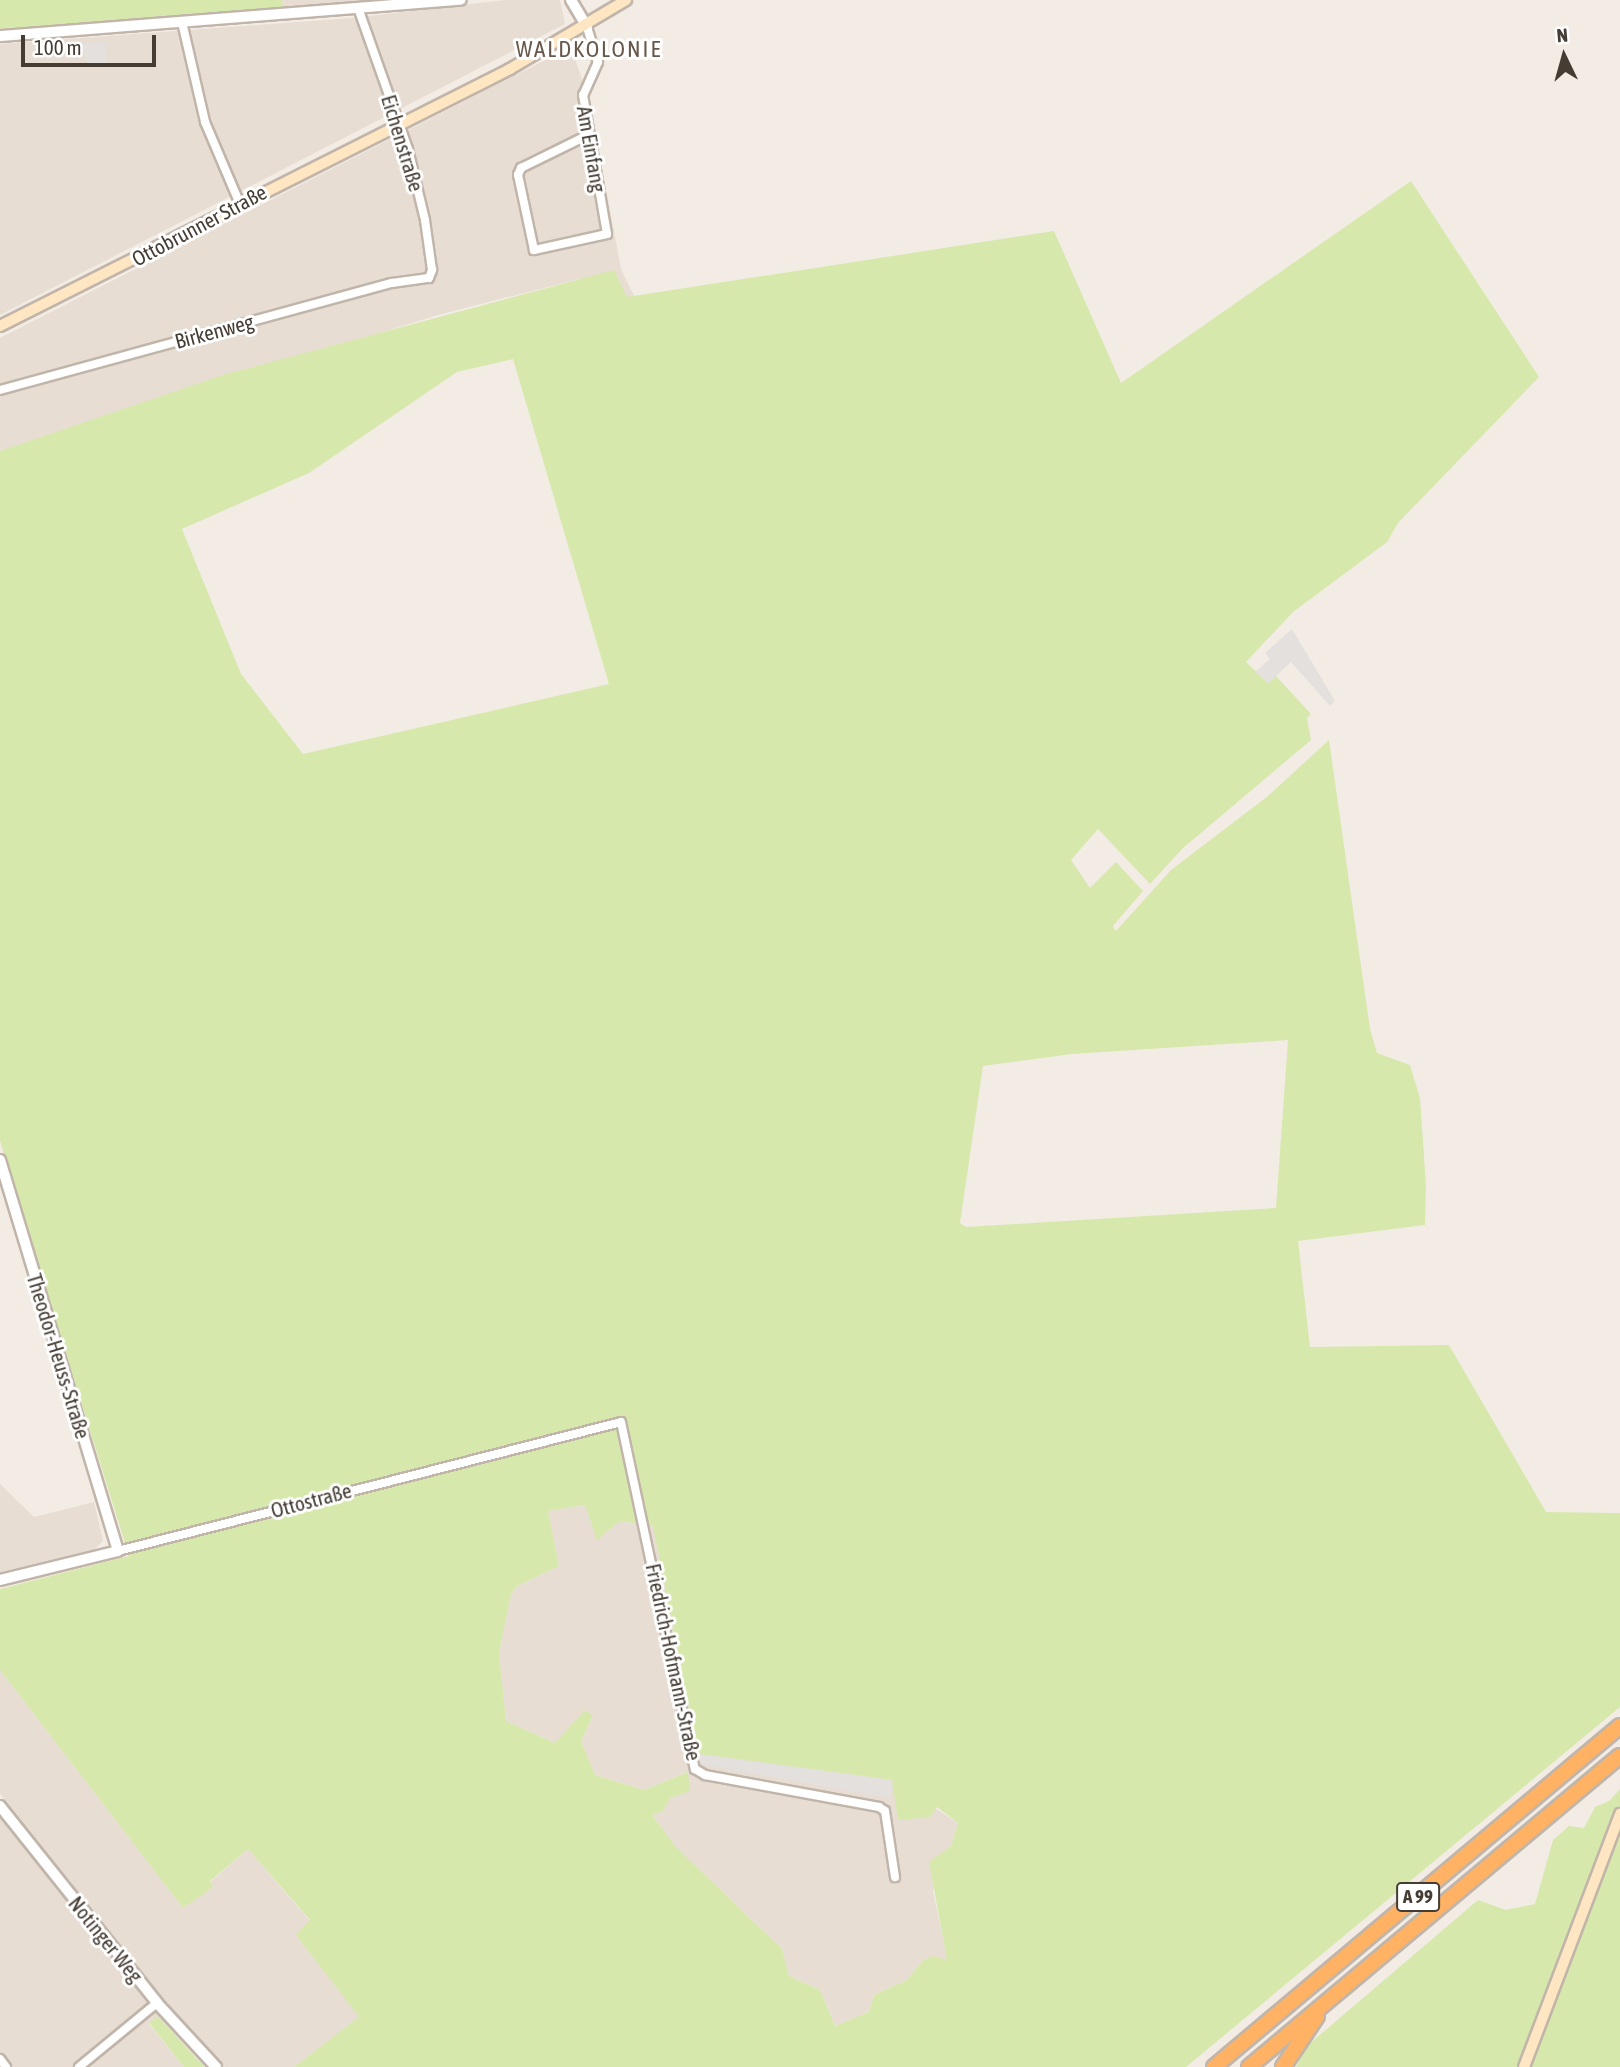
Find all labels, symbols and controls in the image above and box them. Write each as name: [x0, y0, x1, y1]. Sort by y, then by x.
scale bar: [24, 21, 159, 65]
north arrow: [1529, 21, 1599, 91]
text: N: [1556, 24, 1569, 47]
text: 100 m: [34, 35, 82, 59]
district label: WALDKOLONIE: [517, 35, 661, 63]
street label: Eichenstraße: [376, 92, 430, 194]
street label: Am Einfang: [572, 104, 612, 194]
street label: Ottobrunner Straße: [127, 179, 271, 271]
street label: Birkenweg: [172, 308, 256, 354]
street label: Theodor-Heuss-Straße: [22, 1270, 96, 1442]
street label: Ottostraße: [268, 1477, 354, 1523]
street label: Friedrich-Hofmann-Straße: [641, 1561, 707, 1763]
road number: A 99: [1395, 1882, 1441, 1912]
street label: Notinger Weg: [64, 1891, 148, 1987]

